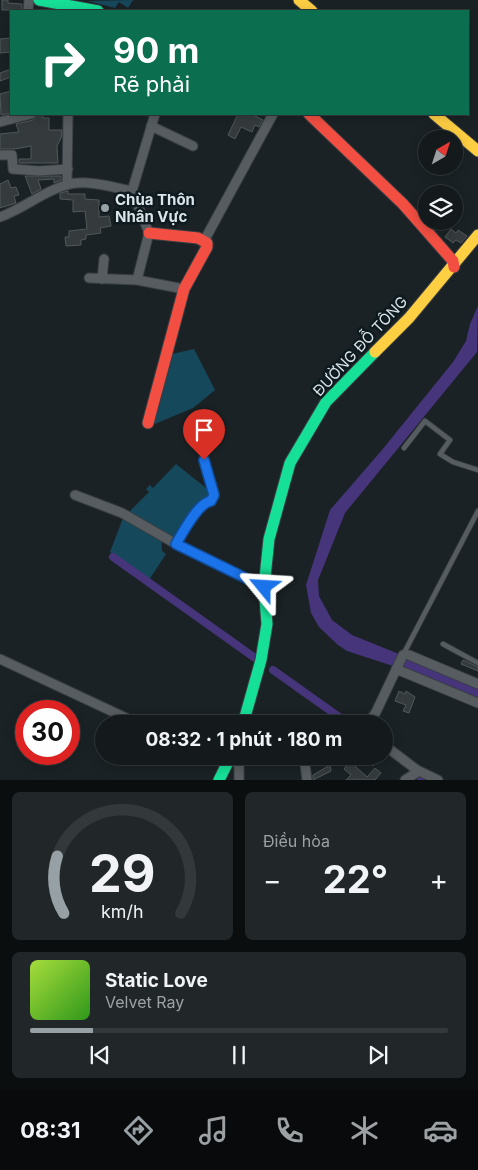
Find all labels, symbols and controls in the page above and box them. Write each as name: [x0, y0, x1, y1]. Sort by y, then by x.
text: 90 m: [113, 29, 200, 71]
icon: right: [30, 30, 95, 95]
text: Rẽ phải: [113, 71, 190, 97]
north arrow: [418, 130, 462, 175]
map controls: [418, 130, 463, 230]
button: layers: [418, 185, 463, 230]
place label: Chùa Thôn Nhân Vực: [115, 190, 195, 226]
marker: Chùa Thôn Nhân Vực: [99, 202, 111, 214]
street label: ĐƯỜNG ĐỖ TÔNG: [307, 291, 411, 400]
pin: [183, 409, 225, 460]
icon: arrive: [190, 416, 218, 444]
position arrow: [237, 560, 289, 612]
speed limit sign: 30: [15, 700, 80, 765]
text: 08:32 · 1 phút · 180 m: [146, 728, 342, 751]
text: Điều hòa: [263, 831, 330, 851]
text: 29: [89, 842, 156, 905]
text: 22°: [323, 856, 388, 902]
text: −: [263, 863, 282, 897]
text: +: [429, 863, 448, 897]
text: km/h: [101, 901, 144, 922]
text: Static Love: [105, 969, 208, 992]
text: Velvet Ray: [105, 992, 184, 1012]
icon: previous: [86, 1041, 114, 1069]
icon: pause: [225, 1041, 253, 1069]
icon: next: [364, 1041, 392, 1069]
icon: directions: [121, 1113, 156, 1148]
icon: music: [196, 1113, 231, 1148]
icon: phone: [272, 1113, 307, 1148]
icon: climate: [347, 1113, 382, 1148]
icon: car: [423, 1113, 458, 1148]
text: 08:31: [20, 1117, 80, 1143]

